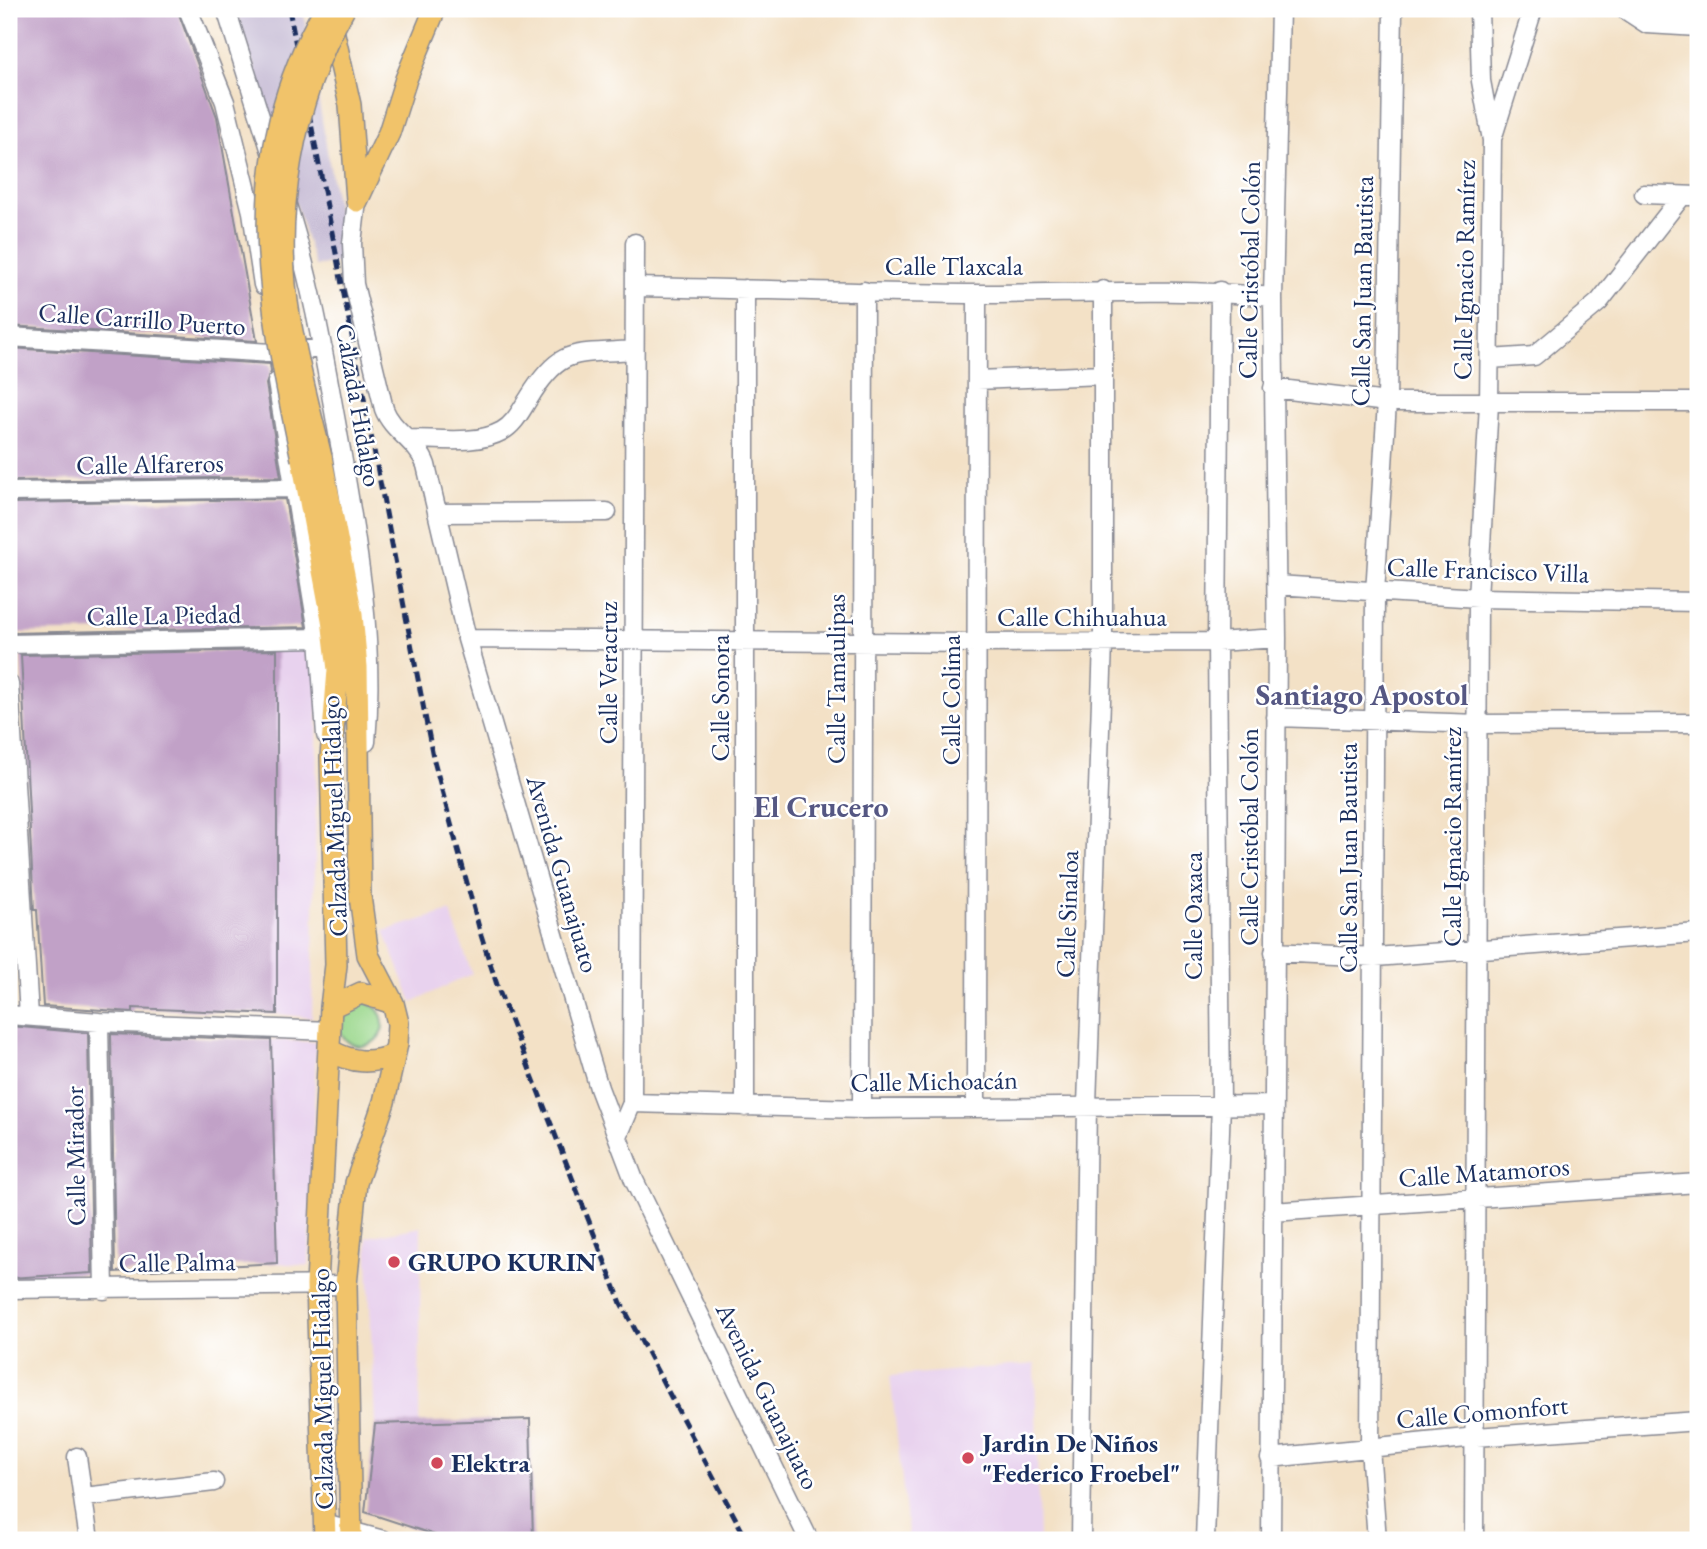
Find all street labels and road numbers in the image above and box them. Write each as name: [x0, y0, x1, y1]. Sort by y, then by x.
street label: Calle Ignacio Ramírez: [1445, 159, 1483, 380]
street label: Calle Cristóbal Colón: [1230, 160, 1268, 379]
street label: Calle San Juan Bautista: [1343, 175, 1381, 407]
street label: Calle Tlaxcala: [885, 249, 1024, 283]
street label: Calle Carrillo Puerto: [37, 295, 247, 343]
street label: Calzada Hidalgo: [328, 321, 390, 489]
street label: Calle Alfareros: [76, 446, 224, 482]
street label: Calle Francisco Villa: [1386, 549, 1590, 591]
street label: Calle Tamaulipas: [819, 594, 853, 764]
street label: Calle La Piedad: [86, 597, 242, 633]
street label: Calle Chihuahua: [997, 600, 1168, 634]
street label: Calle Veracruz: [591, 601, 625, 745]
street label: Calle Sonora: [703, 634, 737, 762]
street label: Calle Colima: [934, 634, 968, 765]
street label: Calzada Miguel Hidalgo: [313, 695, 355, 937]
street label: Calle Ignacio Ramírez: [1435, 727, 1469, 947]
street label: Calle Cristóbal Colón: [1232, 728, 1266, 946]
street label: Calle San Juan Bautista: [1331, 742, 1365, 973]
street label: Avenida Guanajuato: [518, 770, 607, 977]
street label: Calle Sinaloa: [1048, 849, 1086, 979]
street label: Calle Oaxaca: [1176, 851, 1210, 980]
street label: Calle Michoacán: [850, 1063, 1018, 1099]
street label: Calle Mirador: [57, 1085, 93, 1226]
street label: Calle Matamoros: [1397, 1149, 1571, 1195]
street label: Calle Palma: [118, 1244, 236, 1280]
street label: Calzada Miguel Hidalgo: [303, 1268, 341, 1510]
street label: Avenida Guanajuato: [708, 1296, 828, 1495]
street label: Calle Comonfort: [1395, 1388, 1569, 1436]

